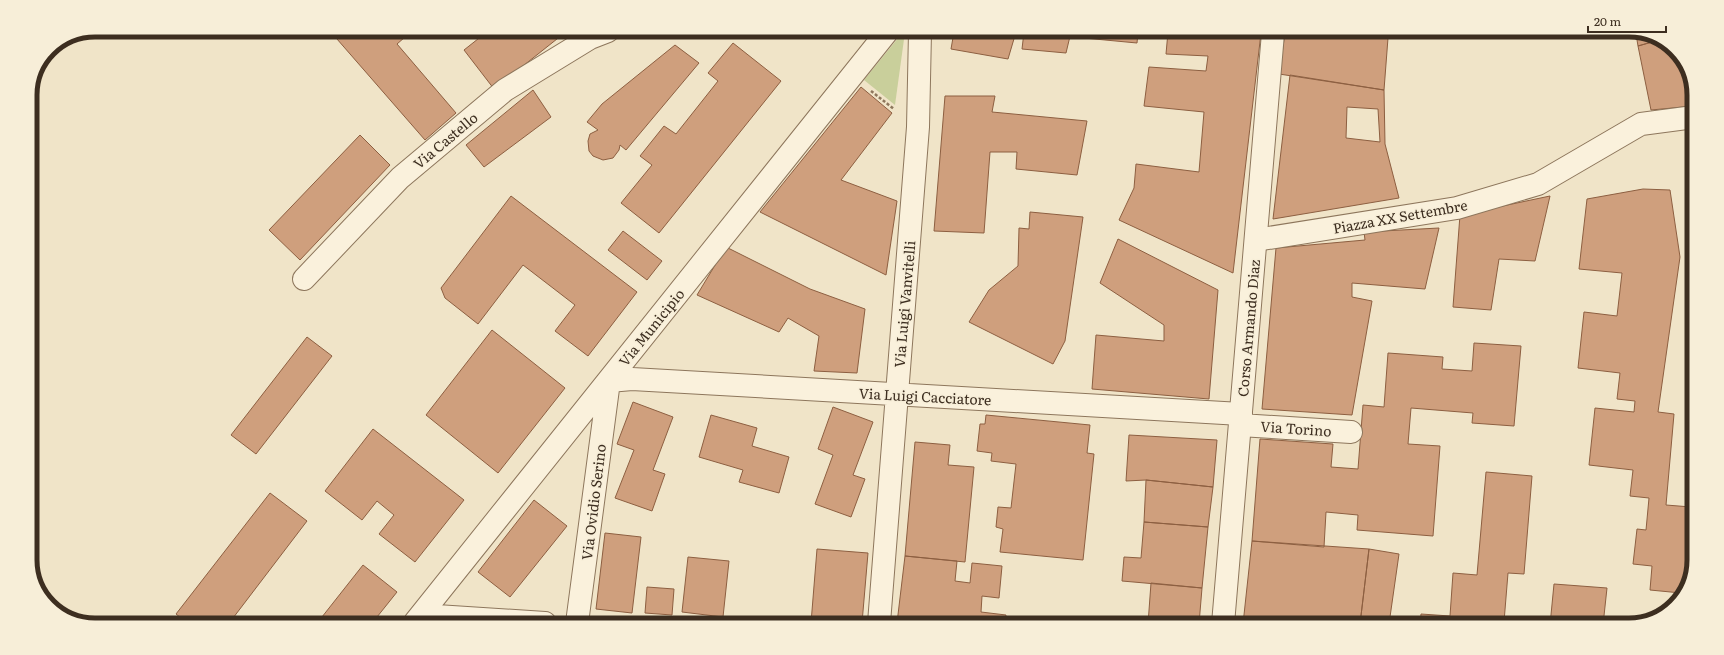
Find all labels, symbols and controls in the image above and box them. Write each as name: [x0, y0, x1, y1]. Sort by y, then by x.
scale bar: [1588, 8, 1666, 34]
text: 20 m: [1594, 12, 1621, 30]
street label: Via Castello: [409, 107, 481, 173]
street label: Piazza XX Settembre: [1331, 194, 1469, 238]
street label: Via Luigi Vanvitelli: [888, 239, 920, 368]
street label: Corso Armando Diaz: [1232, 258, 1264, 397]
street label: Via Municipio: [614, 284, 688, 370]
street label: Via Luigi Cacciatore: [858, 383, 992, 409]
street label: Via Torino: [1260, 416, 1332, 440]
street label: Via Ovidio Serino: [576, 443, 610, 561]

